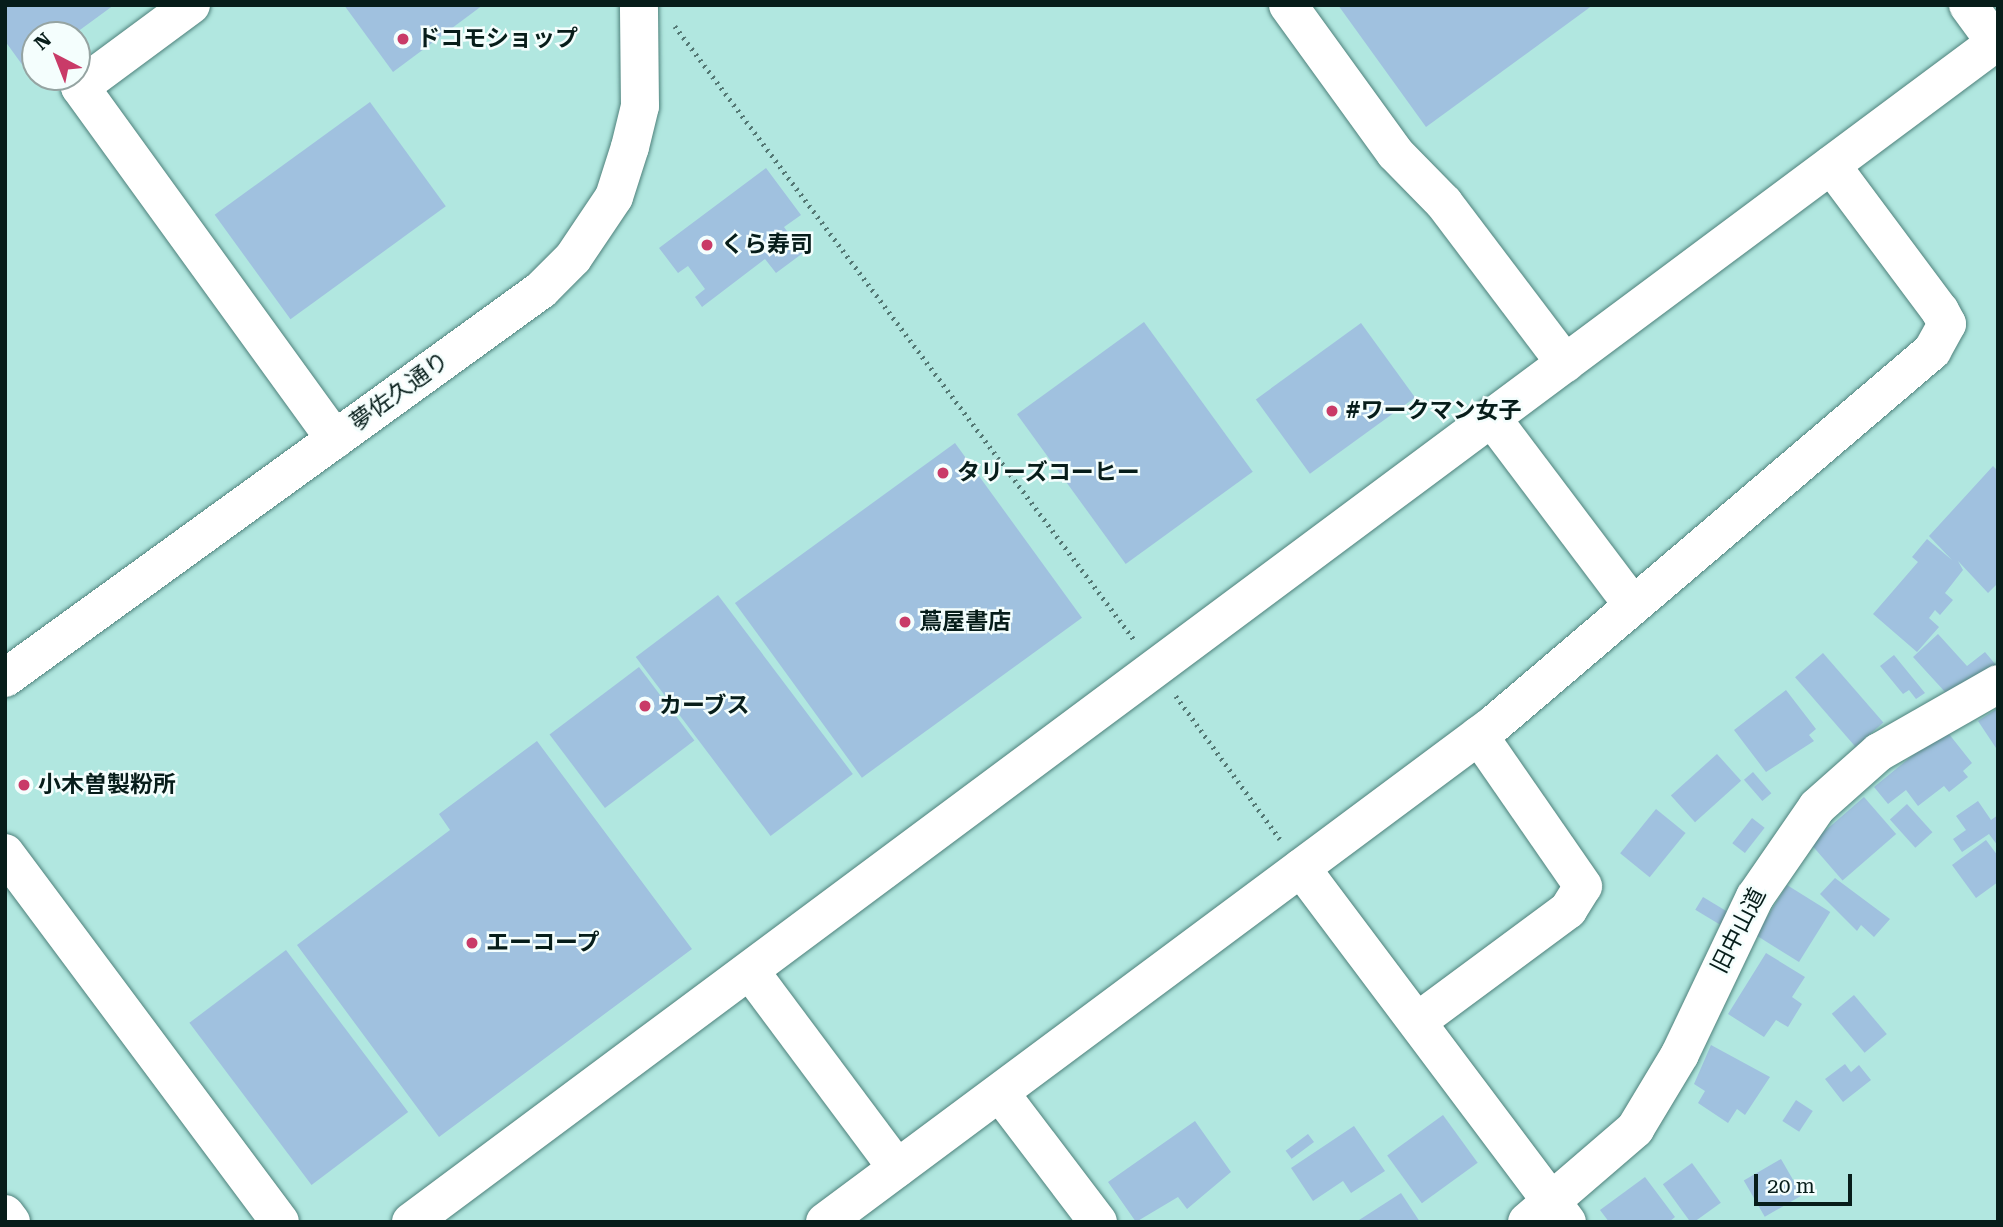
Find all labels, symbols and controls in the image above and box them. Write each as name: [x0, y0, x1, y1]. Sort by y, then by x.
north arrow: [21, 21, 91, 91]
place label: ドコモショップ: [417, 25, 578, 53]
text: N: [30, 28, 56, 55]
marker: ドコモショップ: [395, 31, 411, 47]
place label: くら寿司: [721, 231, 813, 259]
marker: くら寿司: [699, 237, 715, 253]
street label: 夢佐久通り: [345, 347, 455, 437]
place label: #ワークマン女子: [1346, 397, 1521, 425]
marker: #ワークマン女子: [1324, 403, 1340, 419]
place label: タリーズコーヒー: [957, 459, 1141, 487]
marker: タリーズコーヒー: [935, 465, 951, 481]
place label: 蔦屋書店: [919, 608, 1011, 636]
marker: 蔦屋書店: [897, 614, 913, 630]
place label: カーブス: [659, 692, 751, 720]
marker: カーブス: [637, 698, 653, 714]
place label: 小木曽製粉所: [38, 771, 176, 799]
marker: 小木曽製粉所: [16, 777, 32, 793]
street label: 旧中山道: [1706, 884, 1772, 978]
place label: エーコープ: [486, 929, 601, 957]
marker: エーコープ: [464, 935, 480, 951]
scale bar: [1758, 1160, 1856, 1204]
text: 20 m: [1767, 1174, 1815, 1198]

